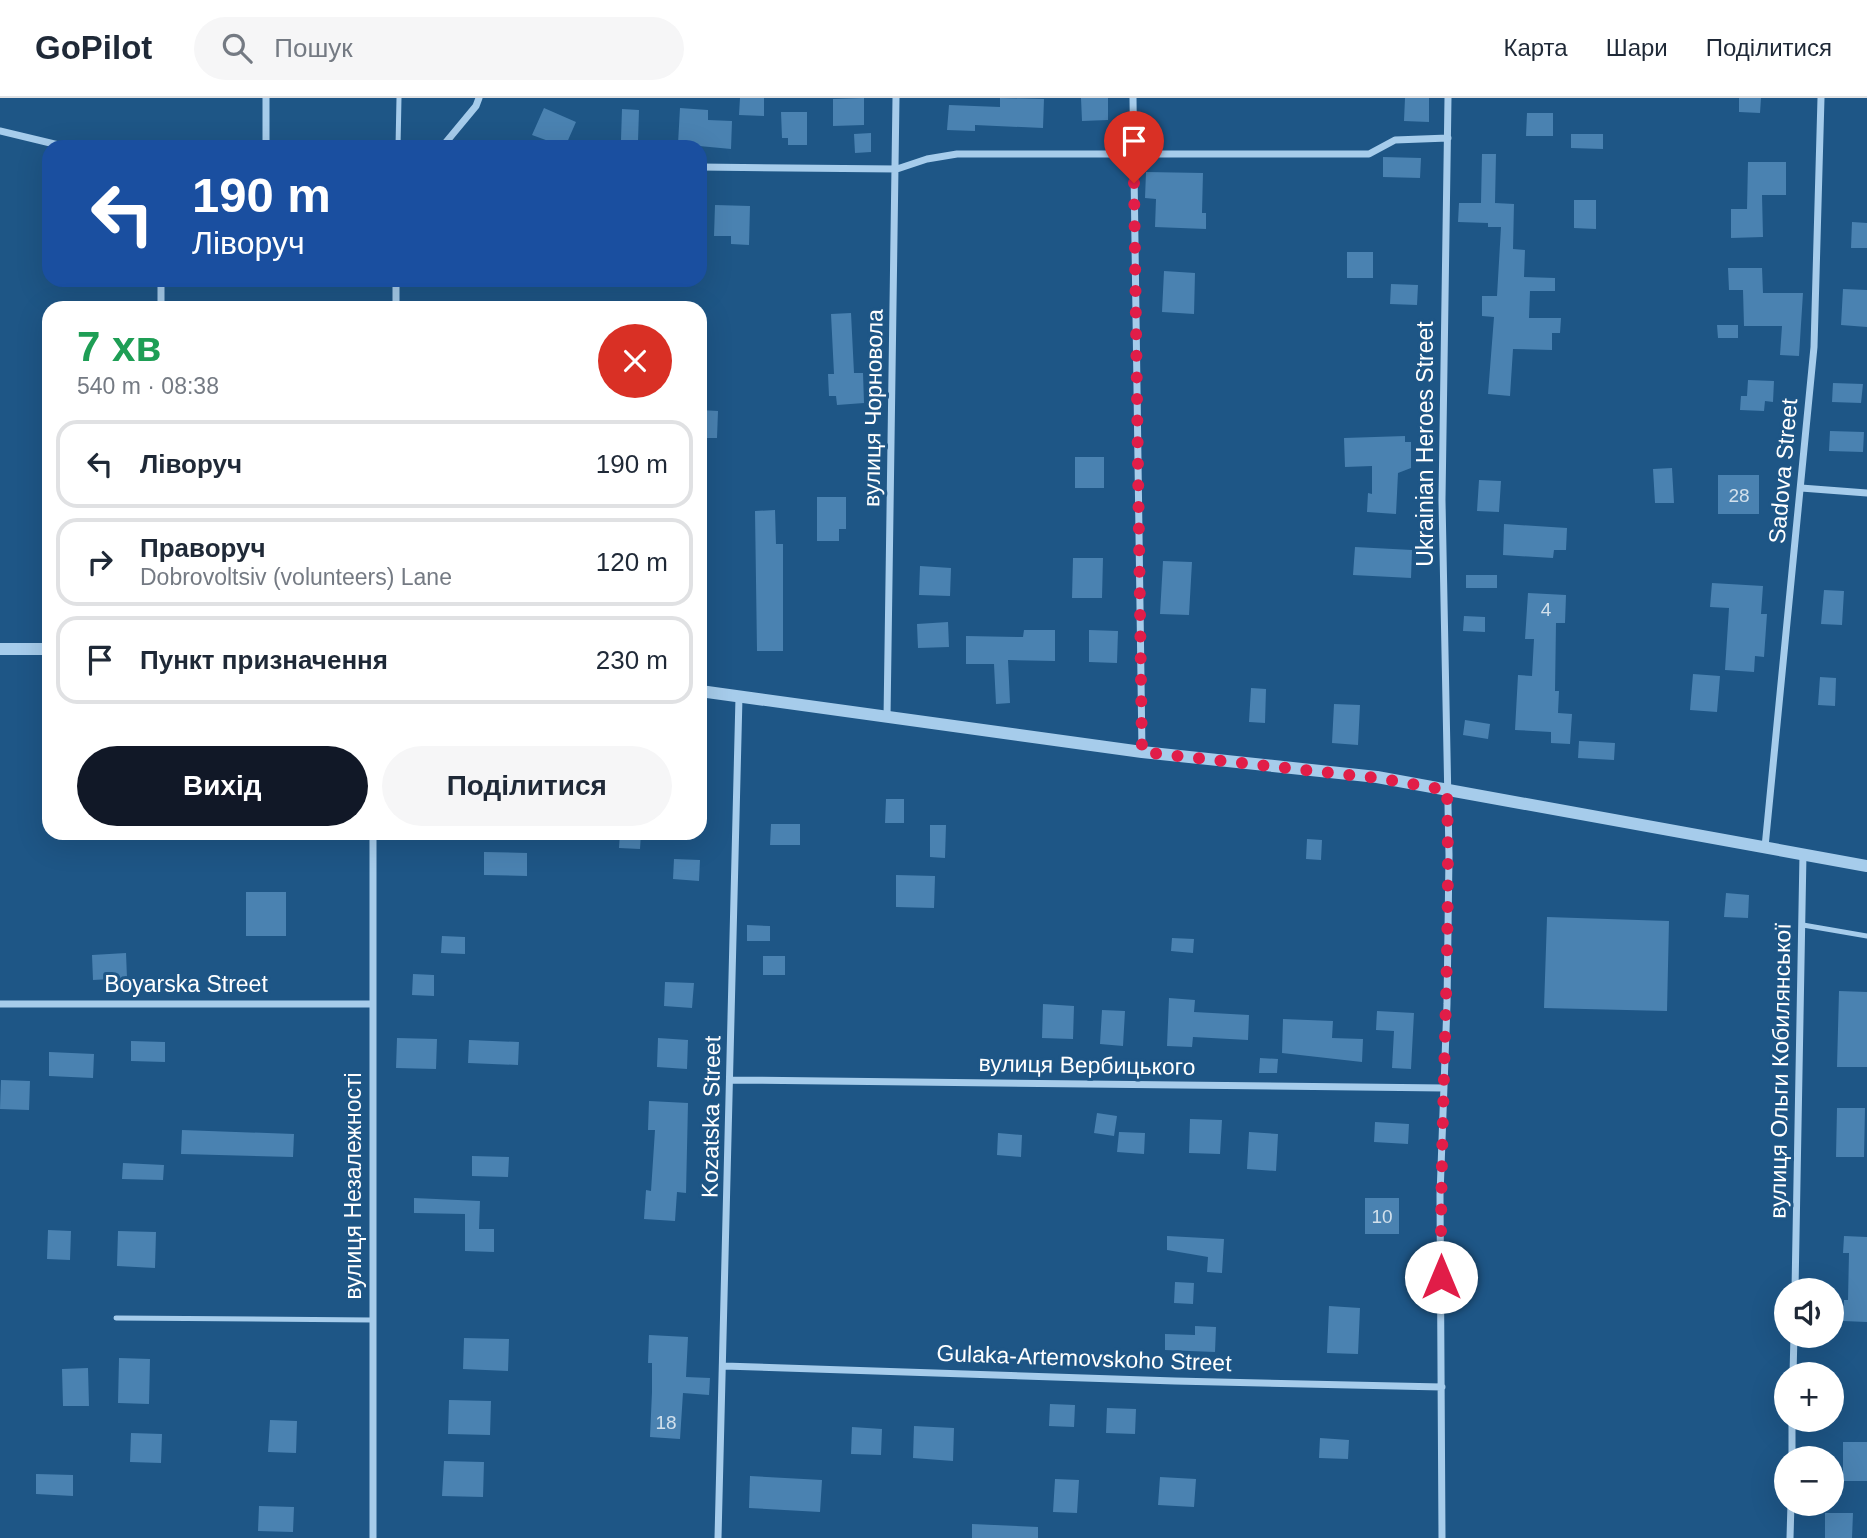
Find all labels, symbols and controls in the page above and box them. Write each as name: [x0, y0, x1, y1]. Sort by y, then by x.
search box: [194, 17, 684, 80]
text: GoPilot: [35, 29, 152, 66]
icon: search: [218, 29, 256, 67]
text: Пошук: [274, 33, 353, 63]
text: Карта: [1503, 34, 1568, 61]
text: Шари: [1606, 34, 1668, 61]
text: Поділитися: [1706, 34, 1832, 61]
pin: [1104, 111, 1164, 183]
icon: arrive: [1115, 122, 1153, 160]
icon: left: [77, 168, 168, 259]
text: 190 m: [192, 168, 331, 222]
text: Ліворуч: [192, 225, 305, 261]
street label: вулиця Чорновола: [858, 309, 888, 507]
street label: Ukrainian Heroes Street: [1412, 321, 1438, 567]
text: 7 хв: [77, 323, 161, 370]
button: close: [598, 324, 672, 398]
text: 540 m · 08:38: [77, 373, 219, 399]
street label: Sadova Street: [1764, 397, 1802, 545]
icon: left: [81, 445, 119, 483]
text: Ліворуч: [140, 449, 242, 479]
text: 190 m: [596, 449, 668, 479]
house number: 28: [1728, 485, 1750, 506]
text: Праворуч: [140, 533, 266, 563]
icon: right: [81, 543, 119, 581]
text: 120 m: [596, 547, 668, 577]
text: Dobrovoltsiv (volunteers) Lane: [140, 564, 452, 590]
house number: 4: [1541, 599, 1552, 620]
icon: arrive: [81, 641, 119, 679]
text: Пункт призначення: [140, 645, 388, 675]
text: 230 m: [596, 645, 668, 675]
button: Вихід: [77, 746, 368, 826]
button: Поділитися: [382, 746, 672, 826]
street label: вулиця Ольги Кобилянської: [1764, 922, 1796, 1219]
street label: Boyarska Street: [104, 971, 268, 997]
street label: Kozatska Street: [697, 1035, 725, 1198]
street label: вулиця Вербицького: [978, 1050, 1196, 1080]
street label: вулиця Незалежності: [340, 1072, 366, 1300]
house number: 10: [1371, 1206, 1393, 1227]
position arrow: [1404, 1240, 1478, 1314]
map controls: [1774, 1278, 1844, 1516]
button: sound: [1774, 1278, 1844, 1348]
street label: Gulaka-Artemovskoho Street: [936, 1340, 1233, 1376]
button: +: [1774, 1362, 1844, 1432]
house number: 18: [655, 1412, 677, 1433]
button: −: [1774, 1446, 1844, 1516]

